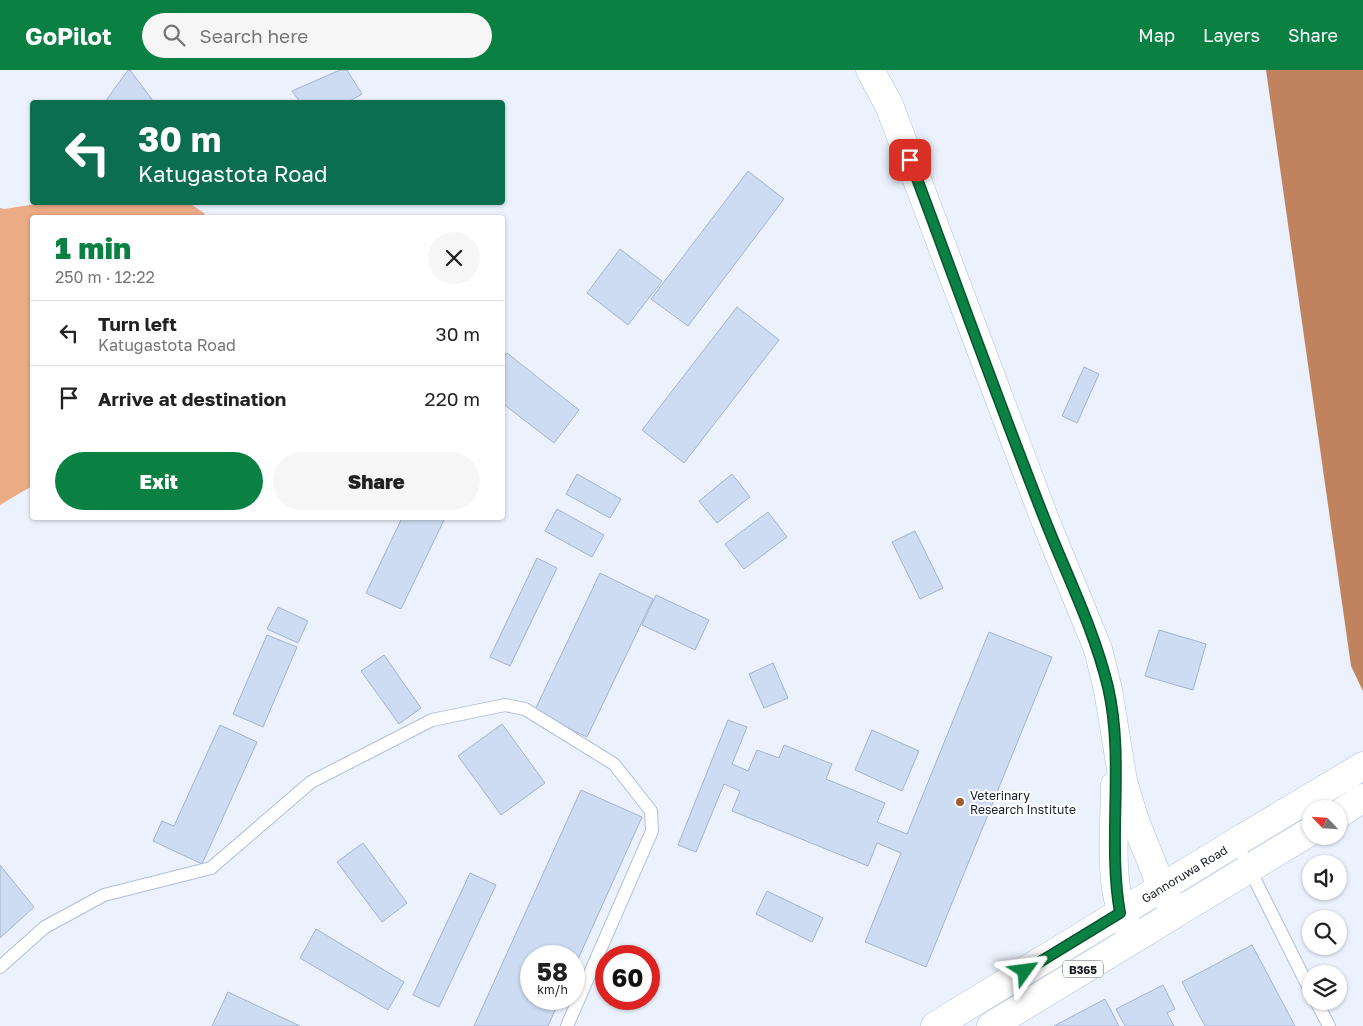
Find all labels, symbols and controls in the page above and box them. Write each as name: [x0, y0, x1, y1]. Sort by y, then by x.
search box: [142, 13, 492, 58]
text: GoPilot: [25, 21, 112, 50]
icon: search: [160, 21, 188, 49]
text: Search here: [200, 24, 308, 47]
text: Map: [1138, 24, 1175, 46]
text: Layers: [1203, 24, 1260, 46]
text: Share: [1288, 24, 1338, 46]
text: 30 m: [138, 118, 221, 160]
icon: left: [55, 120, 120, 185]
pin: [889, 139, 931, 181]
icon: arrive: [896, 146, 924, 174]
text: Katugastota Road: [138, 160, 328, 187]
text: 1 min: [55, 230, 131, 266]
button: close: [428, 232, 480, 284]
text: 250 m · 12:22: [55, 267, 155, 287]
text: Turn left: [98, 312, 177, 335]
icon: left: [55, 319, 83, 347]
text: 30 m: [436, 322, 480, 345]
text: Katugastota Road: [98, 335, 236, 355]
icon: arrive: [55, 384, 83, 412]
text: Arrive at destination: [98, 387, 286, 410]
text: 220 m: [425, 387, 480, 410]
button: Exit: [55, 452, 263, 510]
button: Share: [273, 452, 480, 510]
place label: Veterinary Research Institute: [970, 788, 1076, 817]
marker: Veterinary Research Institute: [954, 796, 966, 808]
north arrow: [1302, 800, 1348, 845]
map controls: [1302, 800, 1347, 1010]
street label: Gannoruwa Road: [1138, 842, 1230, 906]
button: sound: [1302, 855, 1347, 900]
button: search: [1302, 910, 1347, 955]
position arrow: [998, 944, 1050, 996]
speed limit sign: 60: [595, 945, 660, 1010]
text: 58: [537, 956, 568, 987]
road number: B365: [1063, 961, 1103, 978]
button: layers: [1302, 965, 1347, 1010]
text: km/h: [537, 982, 568, 997]

